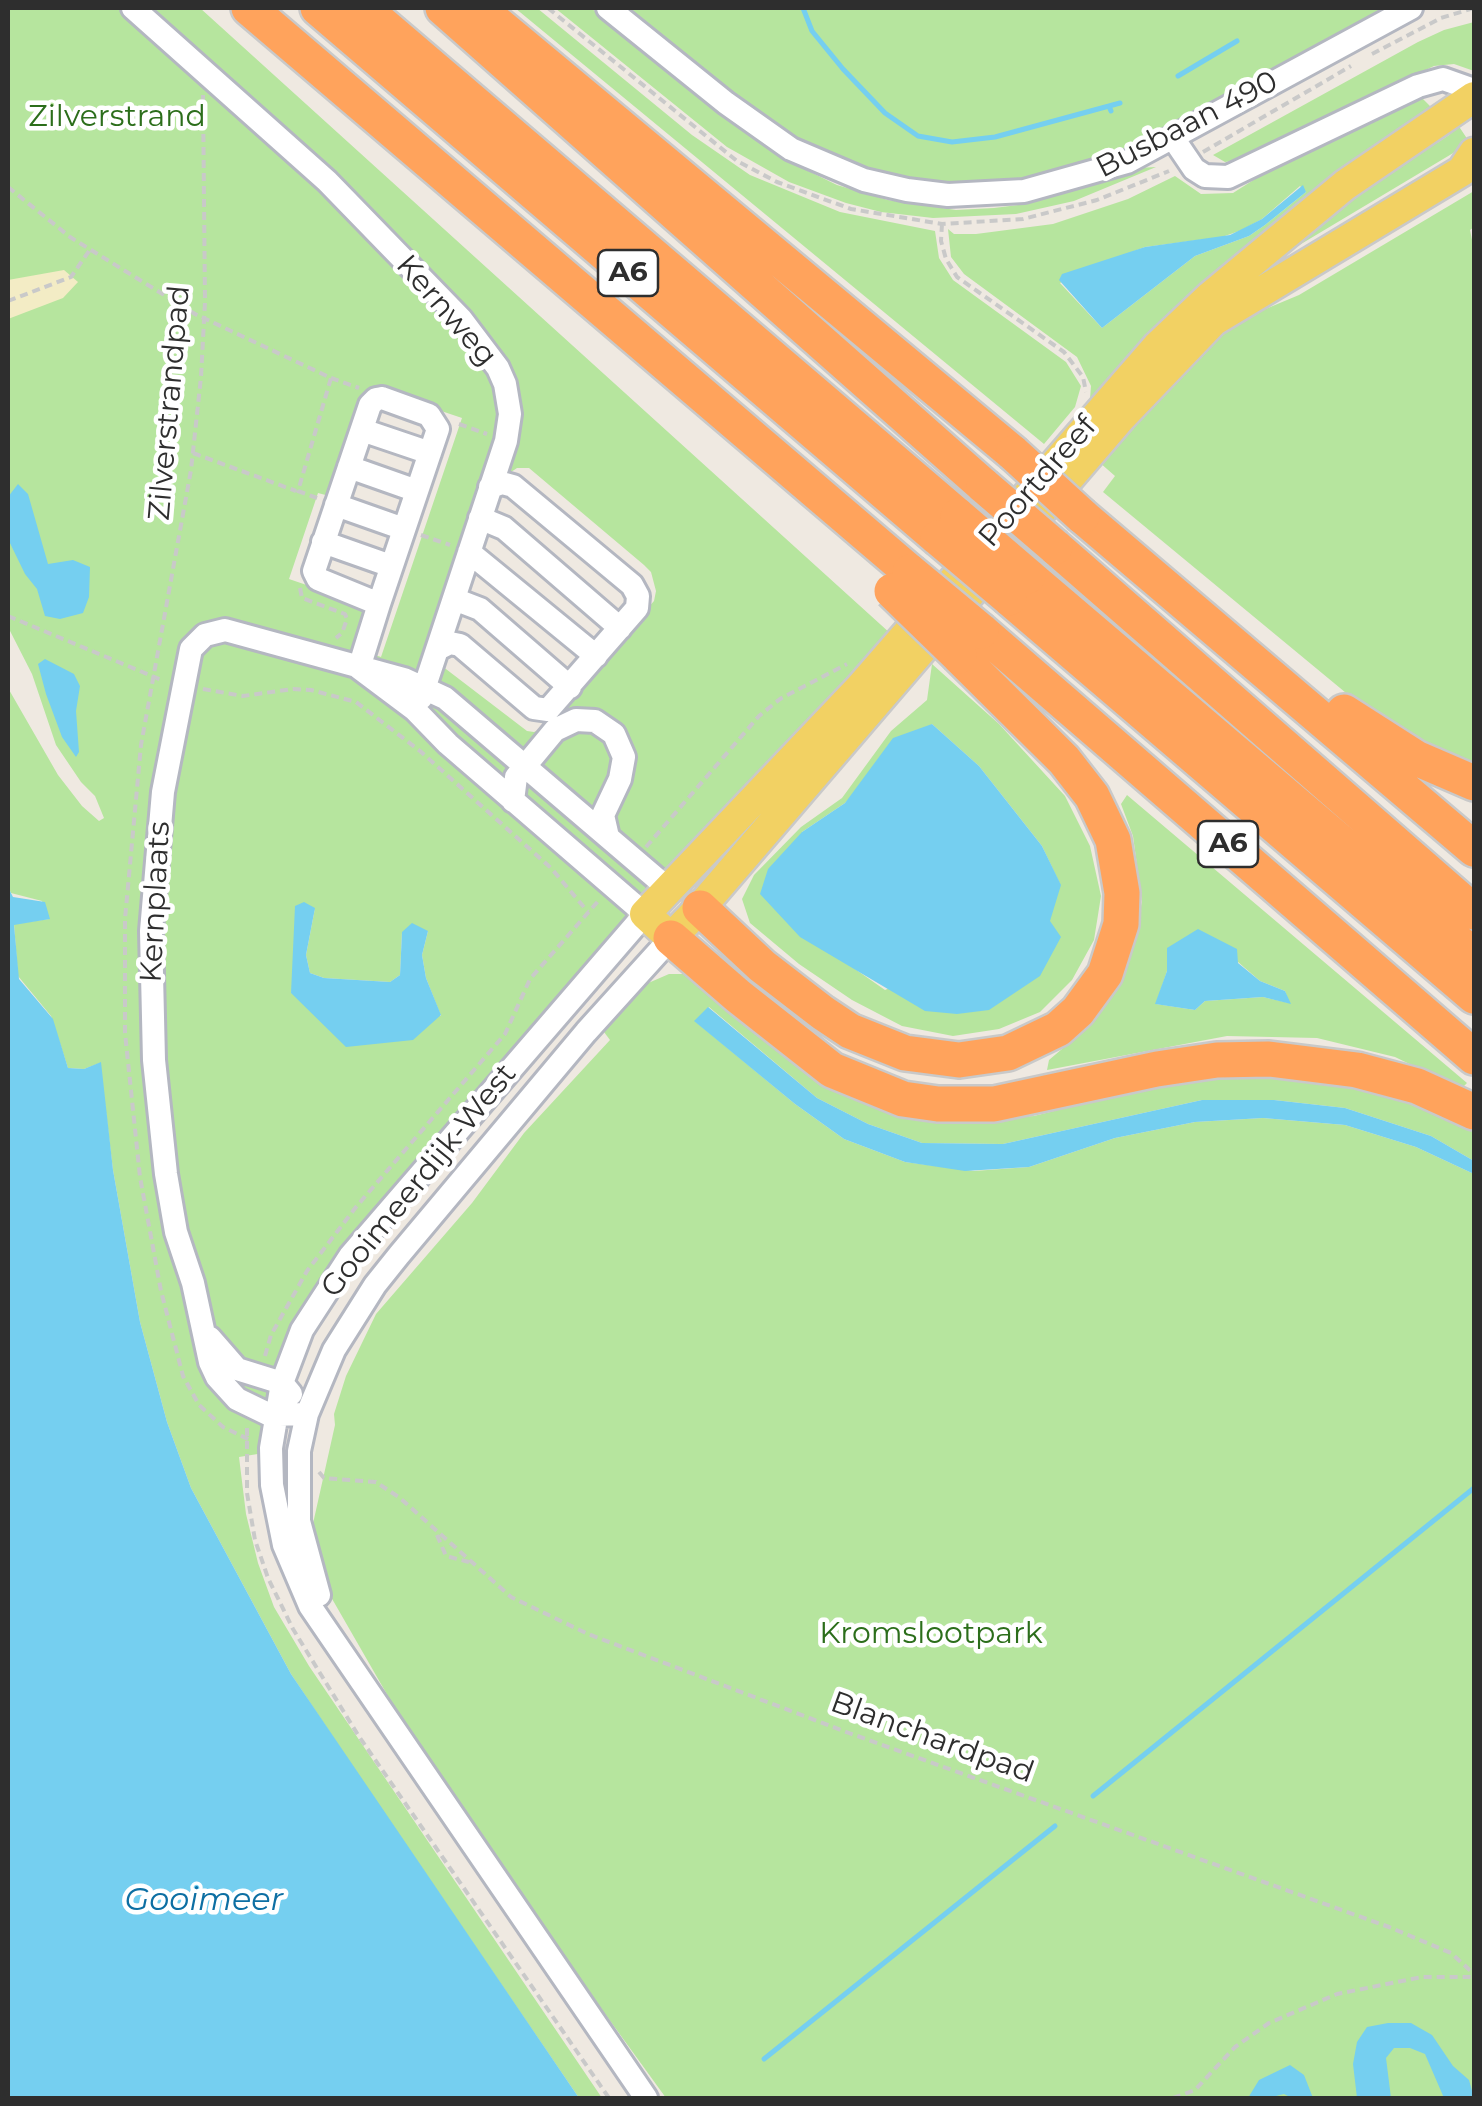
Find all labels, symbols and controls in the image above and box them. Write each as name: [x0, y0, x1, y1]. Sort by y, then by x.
street label: Busbaan 490: [1090, 64, 1284, 186]
park label: Zilverstrand: [28, 99, 206, 135]
street label: Kernweg: [388, 248, 504, 374]
road number: A6: [598, 250, 658, 296]
street label: Zilverstrandpad: [142, 284, 198, 522]
street label: Poortdreef: [972, 409, 1104, 555]
street label: Kernplaats: [134, 820, 178, 984]
road number: A6: [1198, 821, 1258, 867]
street label: Gooimeerdijk-West: [314, 1057, 524, 1305]
park label: Kromslootpark: [819, 1616, 1043, 1652]
street label: Blanchardpad: [825, 1685, 1039, 1791]
water label: Gooimeer: [125, 1882, 283, 1920]

